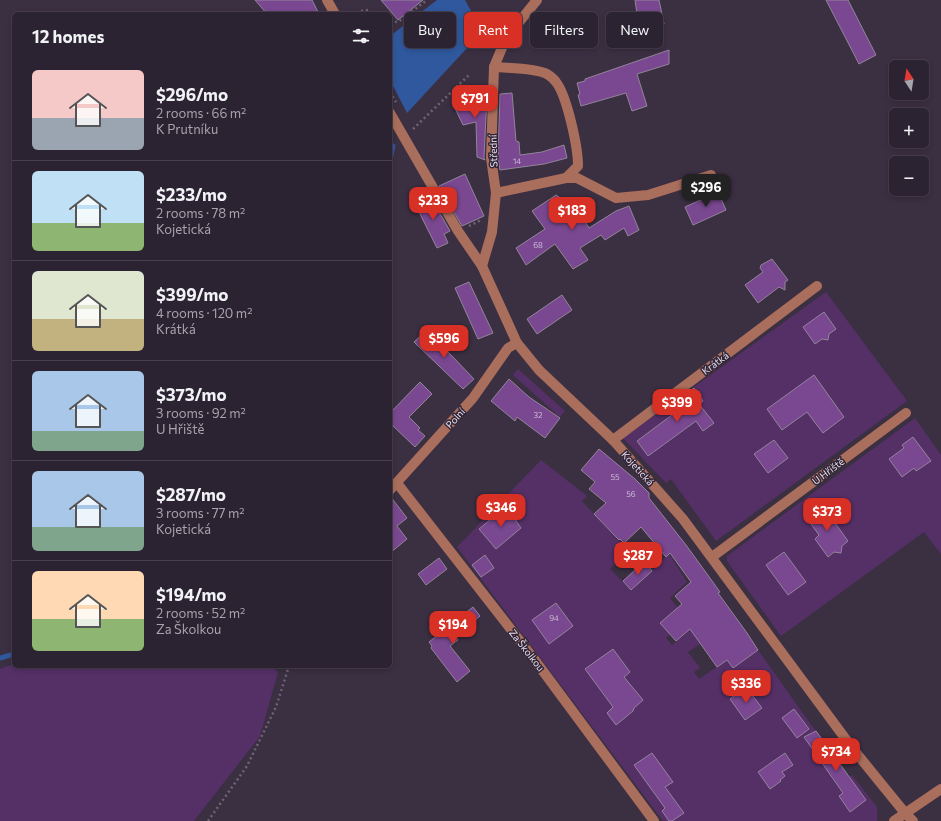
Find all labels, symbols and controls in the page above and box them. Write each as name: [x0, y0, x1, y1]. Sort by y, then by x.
chip: Buy: [404, 12, 456, 48]
chip: Rent: [464, 12, 522, 48]
chip: Filters: [530, 12, 598, 48]
chip: New: [606, 12, 663, 48]
icon: filters: [350, 25, 372, 47]
text: 12 homes: [32, 26, 104, 47]
north arrow: [889, 60, 929, 100]
map controls: [889, 60, 929, 196]
text: $296/mo: [156, 84, 228, 105]
pin: $791: [451, 85, 499, 119]
icon: home: [64, 86, 112, 134]
text: $791: [461, 90, 489, 106]
text: 2 rooms · 66 m²: [156, 105, 246, 121]
button: +: [889, 108, 929, 148]
text: K Prutníku: [156, 121, 218, 137]
street label: Střední: [486, 134, 500, 168]
house number: 14: [513, 156, 521, 166]
button: −: [889, 156, 929, 196]
pin: $296: [682, 174, 730, 208]
text: $296: [691, 179, 721, 195]
text: $233/mo: [156, 184, 227, 205]
icon: home: [64, 187, 112, 235]
pin: $233: [409, 187, 457, 221]
text: $233: [418, 192, 448, 208]
pin: $183: [548, 197, 596, 231]
text: $183: [558, 202, 586, 218]
text: 2 rooms · 78 m²: [156, 205, 245, 221]
text: Kojetická: [156, 221, 211, 237]
house number: 68: [533, 240, 543, 250]
text: $399/mo: [156, 284, 228, 305]
icon: home: [64, 287, 112, 335]
text: 4 rooms · 120 m²: [156, 305, 252, 321]
text: Krátká: [156, 321, 196, 337]
pin: $596: [420, 325, 468, 359]
text: $596: [428, 330, 460, 346]
street label: Krátká: [699, 349, 731, 377]
text: $373/mo: [156, 384, 227, 405]
icon: home: [64, 387, 112, 435]
pin: $399: [653, 389, 701, 423]
text: $399: [661, 394, 693, 410]
text: 3 rooms · 92 m²: [156, 405, 246, 421]
street label: Polní: [443, 405, 467, 431]
house number: 32: [534, 410, 543, 420]
text: U Hřiště: [156, 421, 204, 437]
street label: Kojetická: [619, 448, 657, 488]
street label: U Hřiště: [810, 455, 846, 487]
house number: 55: [610, 472, 620, 482]
text: $287/mo: [156, 484, 226, 505]
icon: home: [64, 487, 112, 535]
house number: 56: [626, 489, 636, 499]
pin: $346: [477, 494, 525, 528]
pin: $373: [803, 498, 851, 532]
text: $346: [485, 499, 517, 515]
text: $373: [812, 503, 842, 519]
text: 3 rooms · 77 m²: [156, 505, 245, 521]
text: Kojetická: [156, 521, 211, 537]
pin: $287: [614, 542, 662, 576]
text: $287: [623, 547, 653, 563]
text: $194/mo: [156, 584, 227, 605]
icon: home: [64, 587, 112, 635]
text: 2 rooms · 52 m²: [156, 605, 245, 621]
pin: $194: [429, 611, 477, 645]
house number: 94: [549, 613, 559, 623]
text: $194: [438, 616, 468, 632]
text: Za Školkou: [156, 621, 221, 637]
street label: Za Školkou: [507, 627, 547, 673]
pin: $336: [722, 670, 770, 704]
text: $336: [731, 675, 761, 691]
pin: $734: [812, 738, 860, 772]
text: $734: [821, 743, 851, 759]

